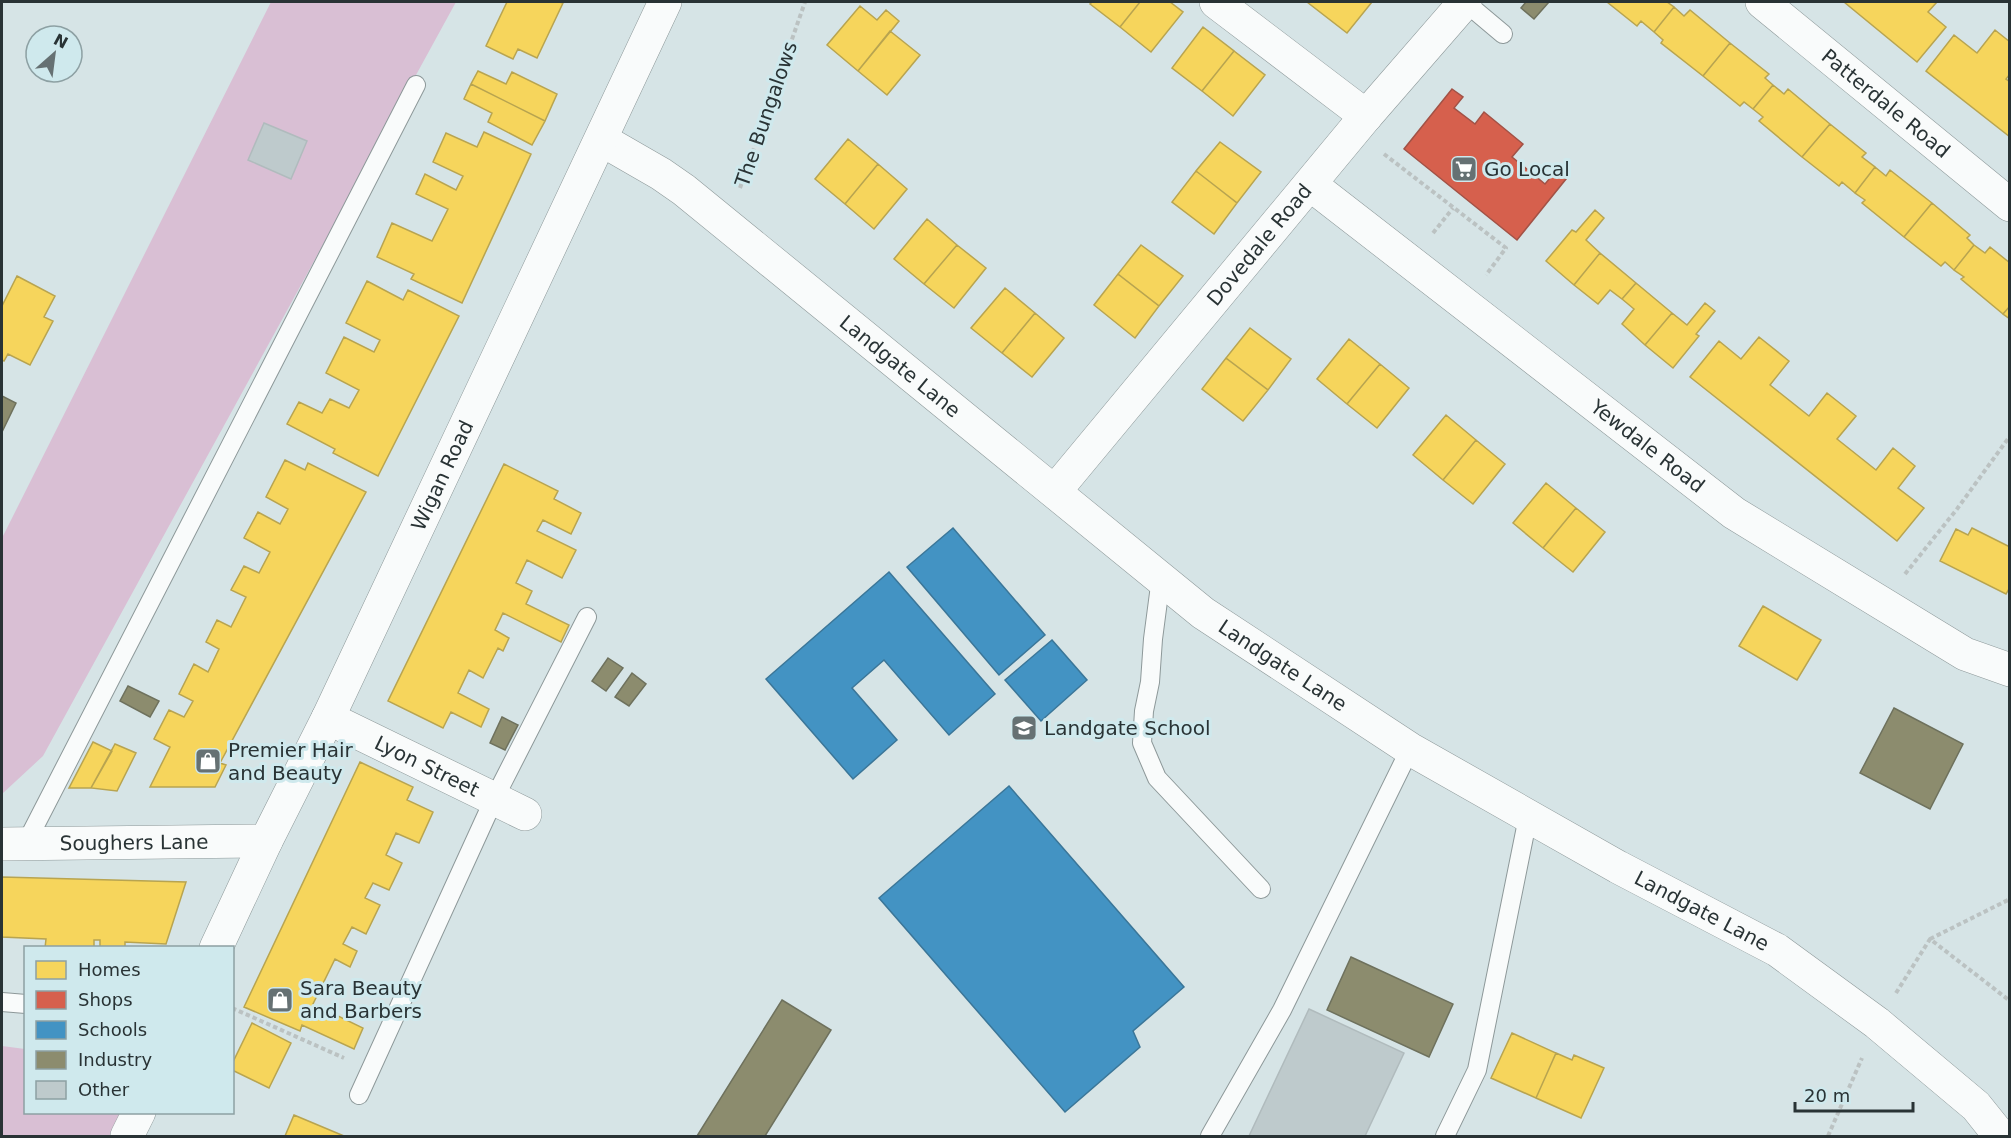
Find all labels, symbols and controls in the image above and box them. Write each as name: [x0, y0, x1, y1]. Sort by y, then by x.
north arrow: [24, 24, 84, 84]
text: N: [50, 30, 71, 53]
street label: The Bungalows: [730, 38, 802, 191]
street label: Patterdale Road: [1817, 44, 1955, 163]
supermarket icon: Go Local: [1449, 154, 1479, 184]
place label: Go Local: [1484, 157, 1570, 181]
street label: Dovedale Road: [1202, 179, 1317, 311]
street label: Landgate Lane: [835, 310, 965, 422]
street label: Yewdale Road: [1585, 394, 1709, 498]
street label: Wigan Road: [406, 416, 478, 534]
street label: Landgate Lane: [1214, 614, 1351, 716]
school or university icon: Landgate School: [1009, 713, 1039, 743]
place label: Landgate School: [1044, 716, 1211, 740]
street label: Lyon Street: [371, 731, 483, 802]
place label: Premier Hair and Beauty: [228, 738, 354, 785]
shop icon: Premier Hair and Beauty: [193, 746, 223, 776]
street label: Soughers Lane: [59, 830, 209, 855]
street label: Landgate Lane: [1630, 866, 1773, 956]
legend: [24, 946, 234, 1114]
text: Homes: [78, 959, 141, 980]
place label: Sara Beauty and Barbers: [300, 976, 423, 1023]
shop icon: Sara Beauty and Barbers: [265, 985, 295, 1015]
text: Shops: [78, 989, 133, 1010]
text: Schools: [78, 1019, 147, 1040]
text: Industry: [78, 1049, 152, 1070]
scale bar: [1795, 1075, 1914, 1113]
text: Other: [78, 1079, 130, 1100]
text: 20 m: [1804, 1085, 1850, 1106]

